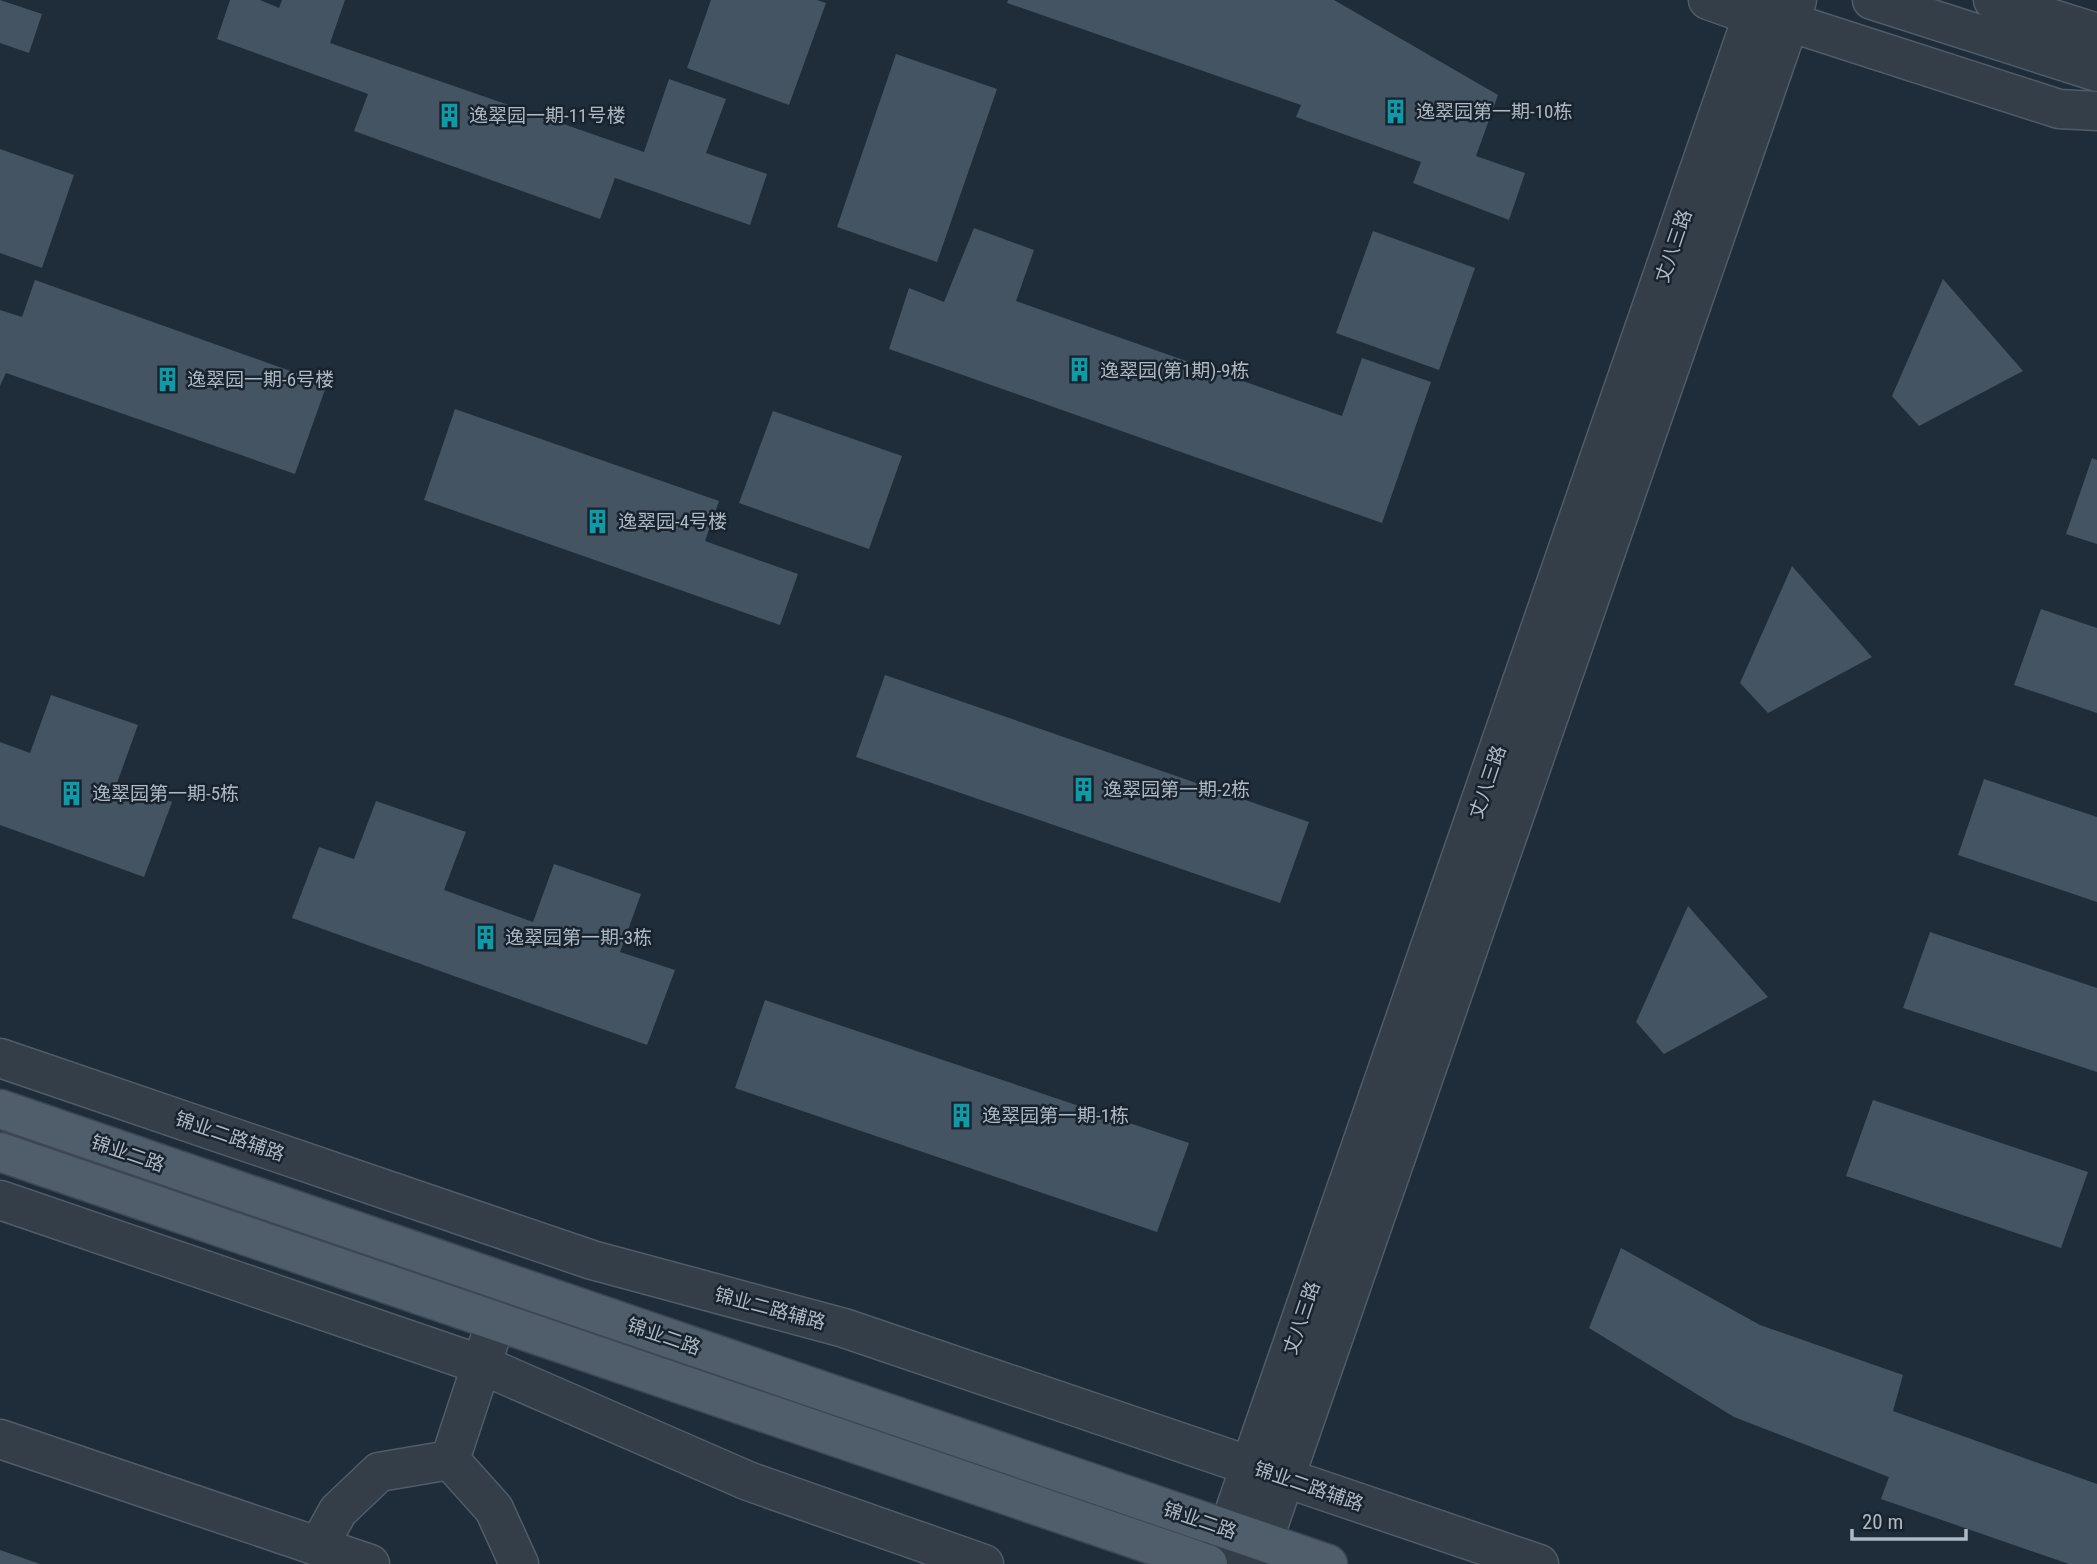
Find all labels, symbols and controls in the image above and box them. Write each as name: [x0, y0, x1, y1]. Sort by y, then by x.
building icon: 逸翠园第一期-10栋: [1382, 97, 1410, 125]
place label: 逸翠园第一期-10栋: [1416, 100, 1572, 123]
building icon: 逸翠园一期-11号楼: [435, 101, 463, 129]
place label: 逸翠园一期-11号楼: [469, 104, 625, 127]
street label: 丈八三路: [1650, 206, 1697, 286]
building icon: 逸翠园(第1期)-9栋: [1066, 356, 1094, 384]
place label: 逸翠园(第1期)-9栋: [1100, 359, 1250, 382]
building icon: 逸翠园一期-6号楼: [153, 365, 181, 393]
place label: 逸翠园一期-6号楼: [187, 368, 334, 391]
building icon: 逸翠园-4号楼: [584, 507, 612, 535]
place label: 逸翠园-4号楼: [618, 510, 727, 533]
street label: 丈八三路: [1464, 742, 1511, 822]
building icon: 逸翠园第一期-2栋: [1069, 775, 1097, 803]
place label: 逸翠园第一期-2栋: [1103, 778, 1250, 801]
building icon: 逸翠园第一期-5栋: [58, 779, 86, 807]
place label: 逸翠园第一期-5栋: [92, 782, 239, 805]
building icon: 逸翠园第一期-3栋: [471, 923, 499, 951]
place label: 逸翠园第一期-3栋: [505, 926, 652, 949]
building icon: 逸翠园第一期-1栋: [948, 1101, 976, 1129]
place label: 逸翠园第一期-1栋: [982, 1104, 1129, 1127]
street label: 锦业二路辅路: [172, 1107, 287, 1166]
street label: 锦业二路: [88, 1130, 168, 1177]
street label: 丈八三路: [1278, 1278, 1325, 1358]
street label: 锦业二路辅路: [712, 1283, 828, 1334]
street label: 锦业二路: [624, 1313, 704, 1360]
street label: 锦业二路辅路: [1251, 1457, 1366, 1516]
street label: 锦业二路: [1160, 1497, 1240, 1544]
scale bar: [1852, 1498, 1966, 1542]
text: 20 m: [1862, 1510, 1903, 1534]

